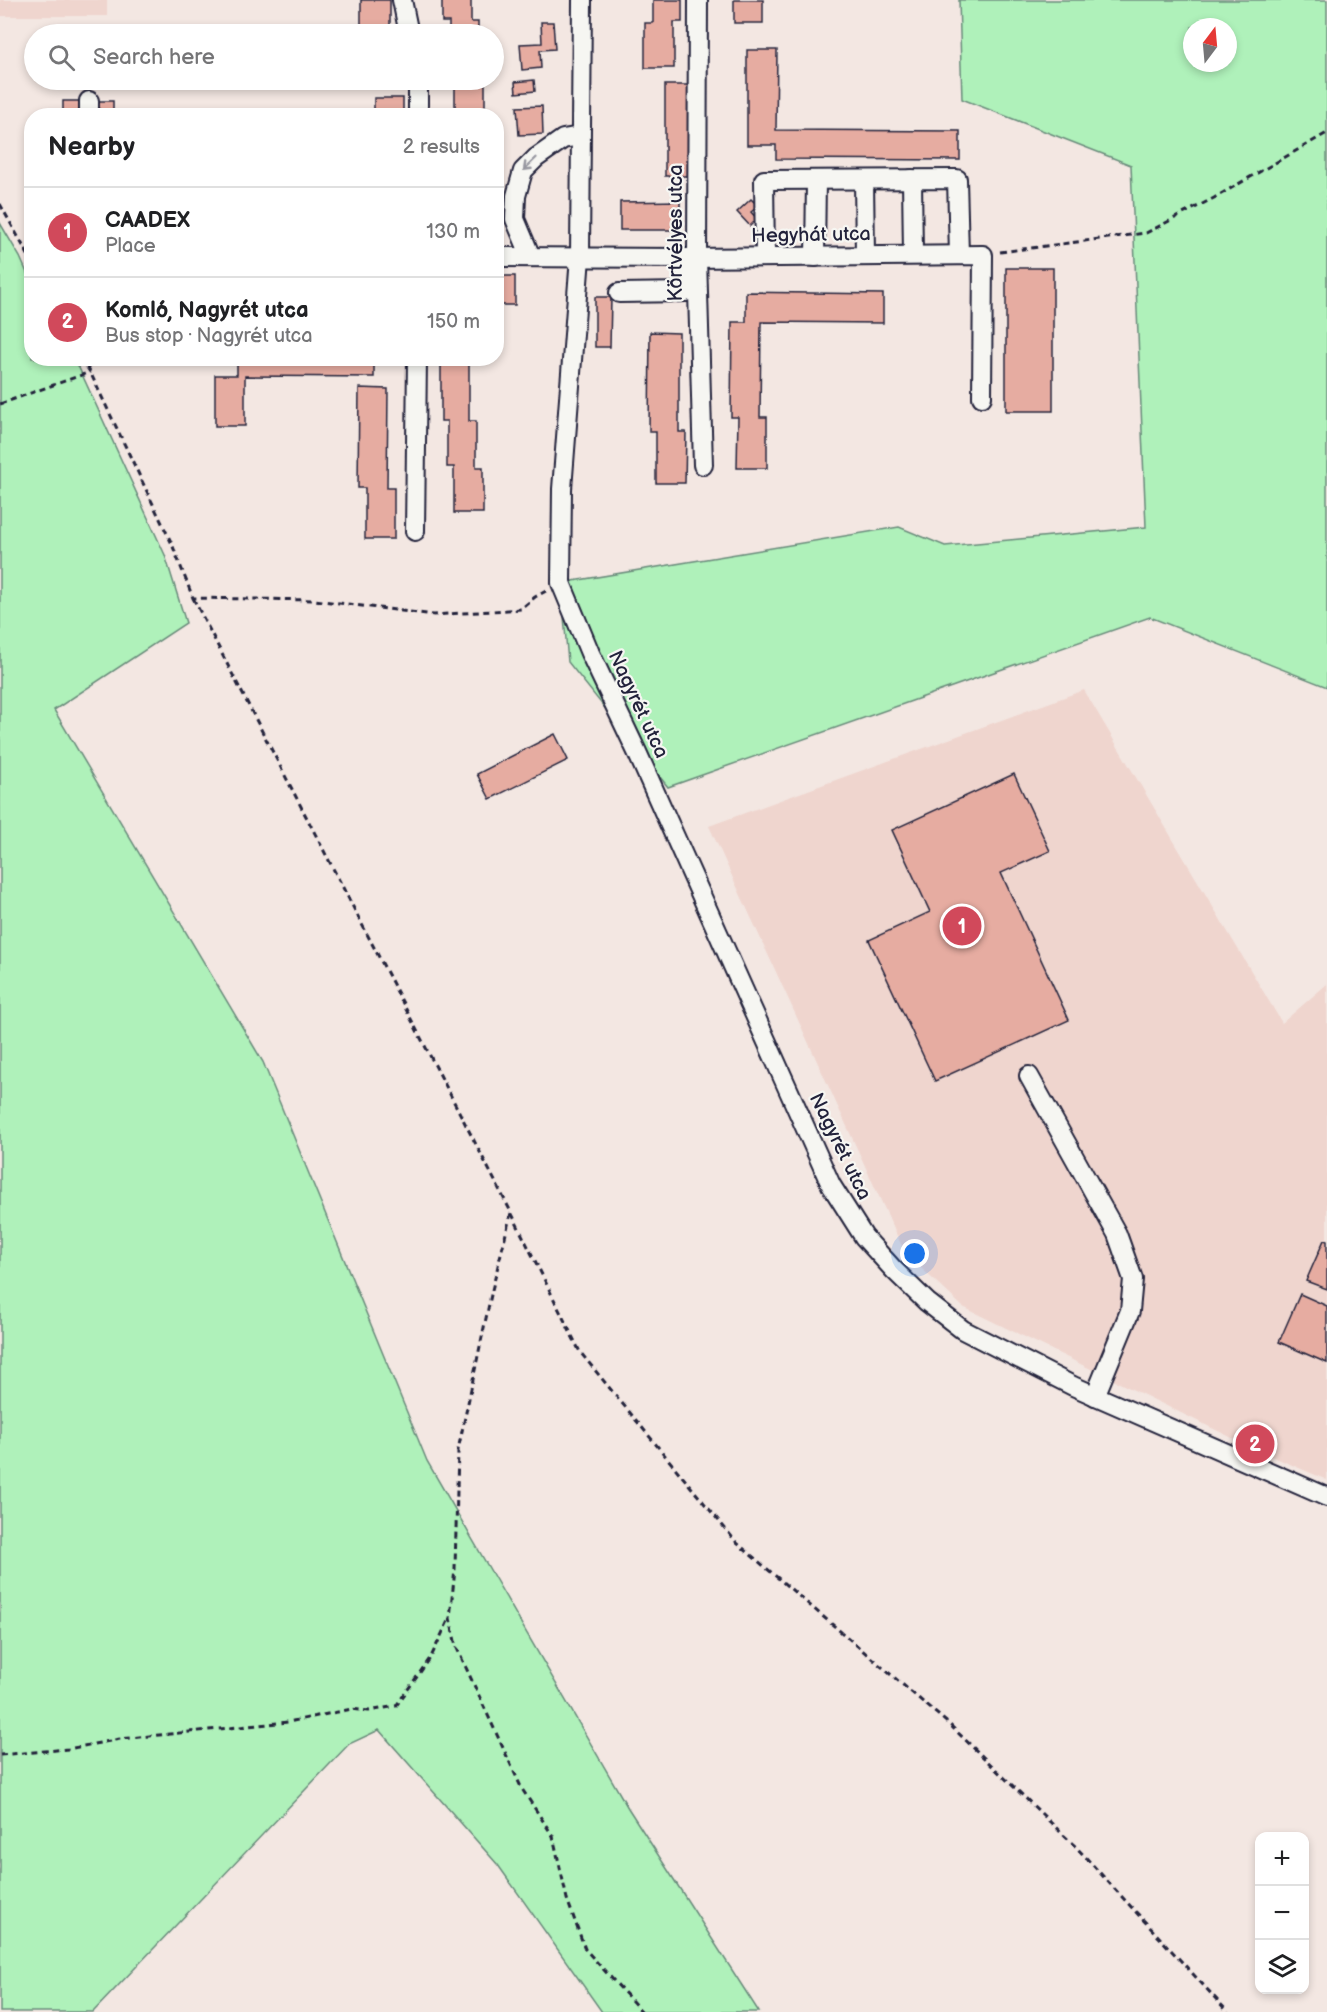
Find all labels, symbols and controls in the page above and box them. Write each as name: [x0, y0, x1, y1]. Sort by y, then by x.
north arrow: [1183, 18, 1237, 72]
search box: [24, 24, 504, 90]
icon: search: [45, 41, 78, 74]
text: Search here: [93, 44, 215, 71]
text: Nearby: [48, 132, 135, 163]
text: 2 results: [403, 135, 480, 159]
one-way arrow: [523, 157, 538, 171]
street label: Körtvélyes utca: [664, 164, 688, 302]
text: CAADEX: [105, 207, 190, 234]
text: 1: [63, 220, 72, 244]
text: 130 m: [426, 220, 480, 244]
street label: Hegyhát utca: [751, 222, 871, 248]
text: Place: [105, 234, 156, 258]
text: Komló, Nagyrét utca: [105, 297, 309, 324]
text: 2: [62, 310, 73, 334]
text: 150 m: [427, 310, 480, 334]
text: Bus stop · Nagyrét utca: [105, 324, 313, 348]
street label: Nagyrét utca: [603, 647, 673, 762]
pin: 1: [942, 904, 982, 948]
street label: Nagyrét utca: [804, 1089, 876, 1204]
your location: [900, 1239, 929, 1268]
pin: 2: [1236, 1422, 1274, 1466]
map controls: [1255, 1832, 1309, 1994]
button: +: [1255, 1832, 1309, 1886]
button: −: [1255, 1886, 1309, 1940]
button: layers: [1255, 1940, 1309, 1994]

